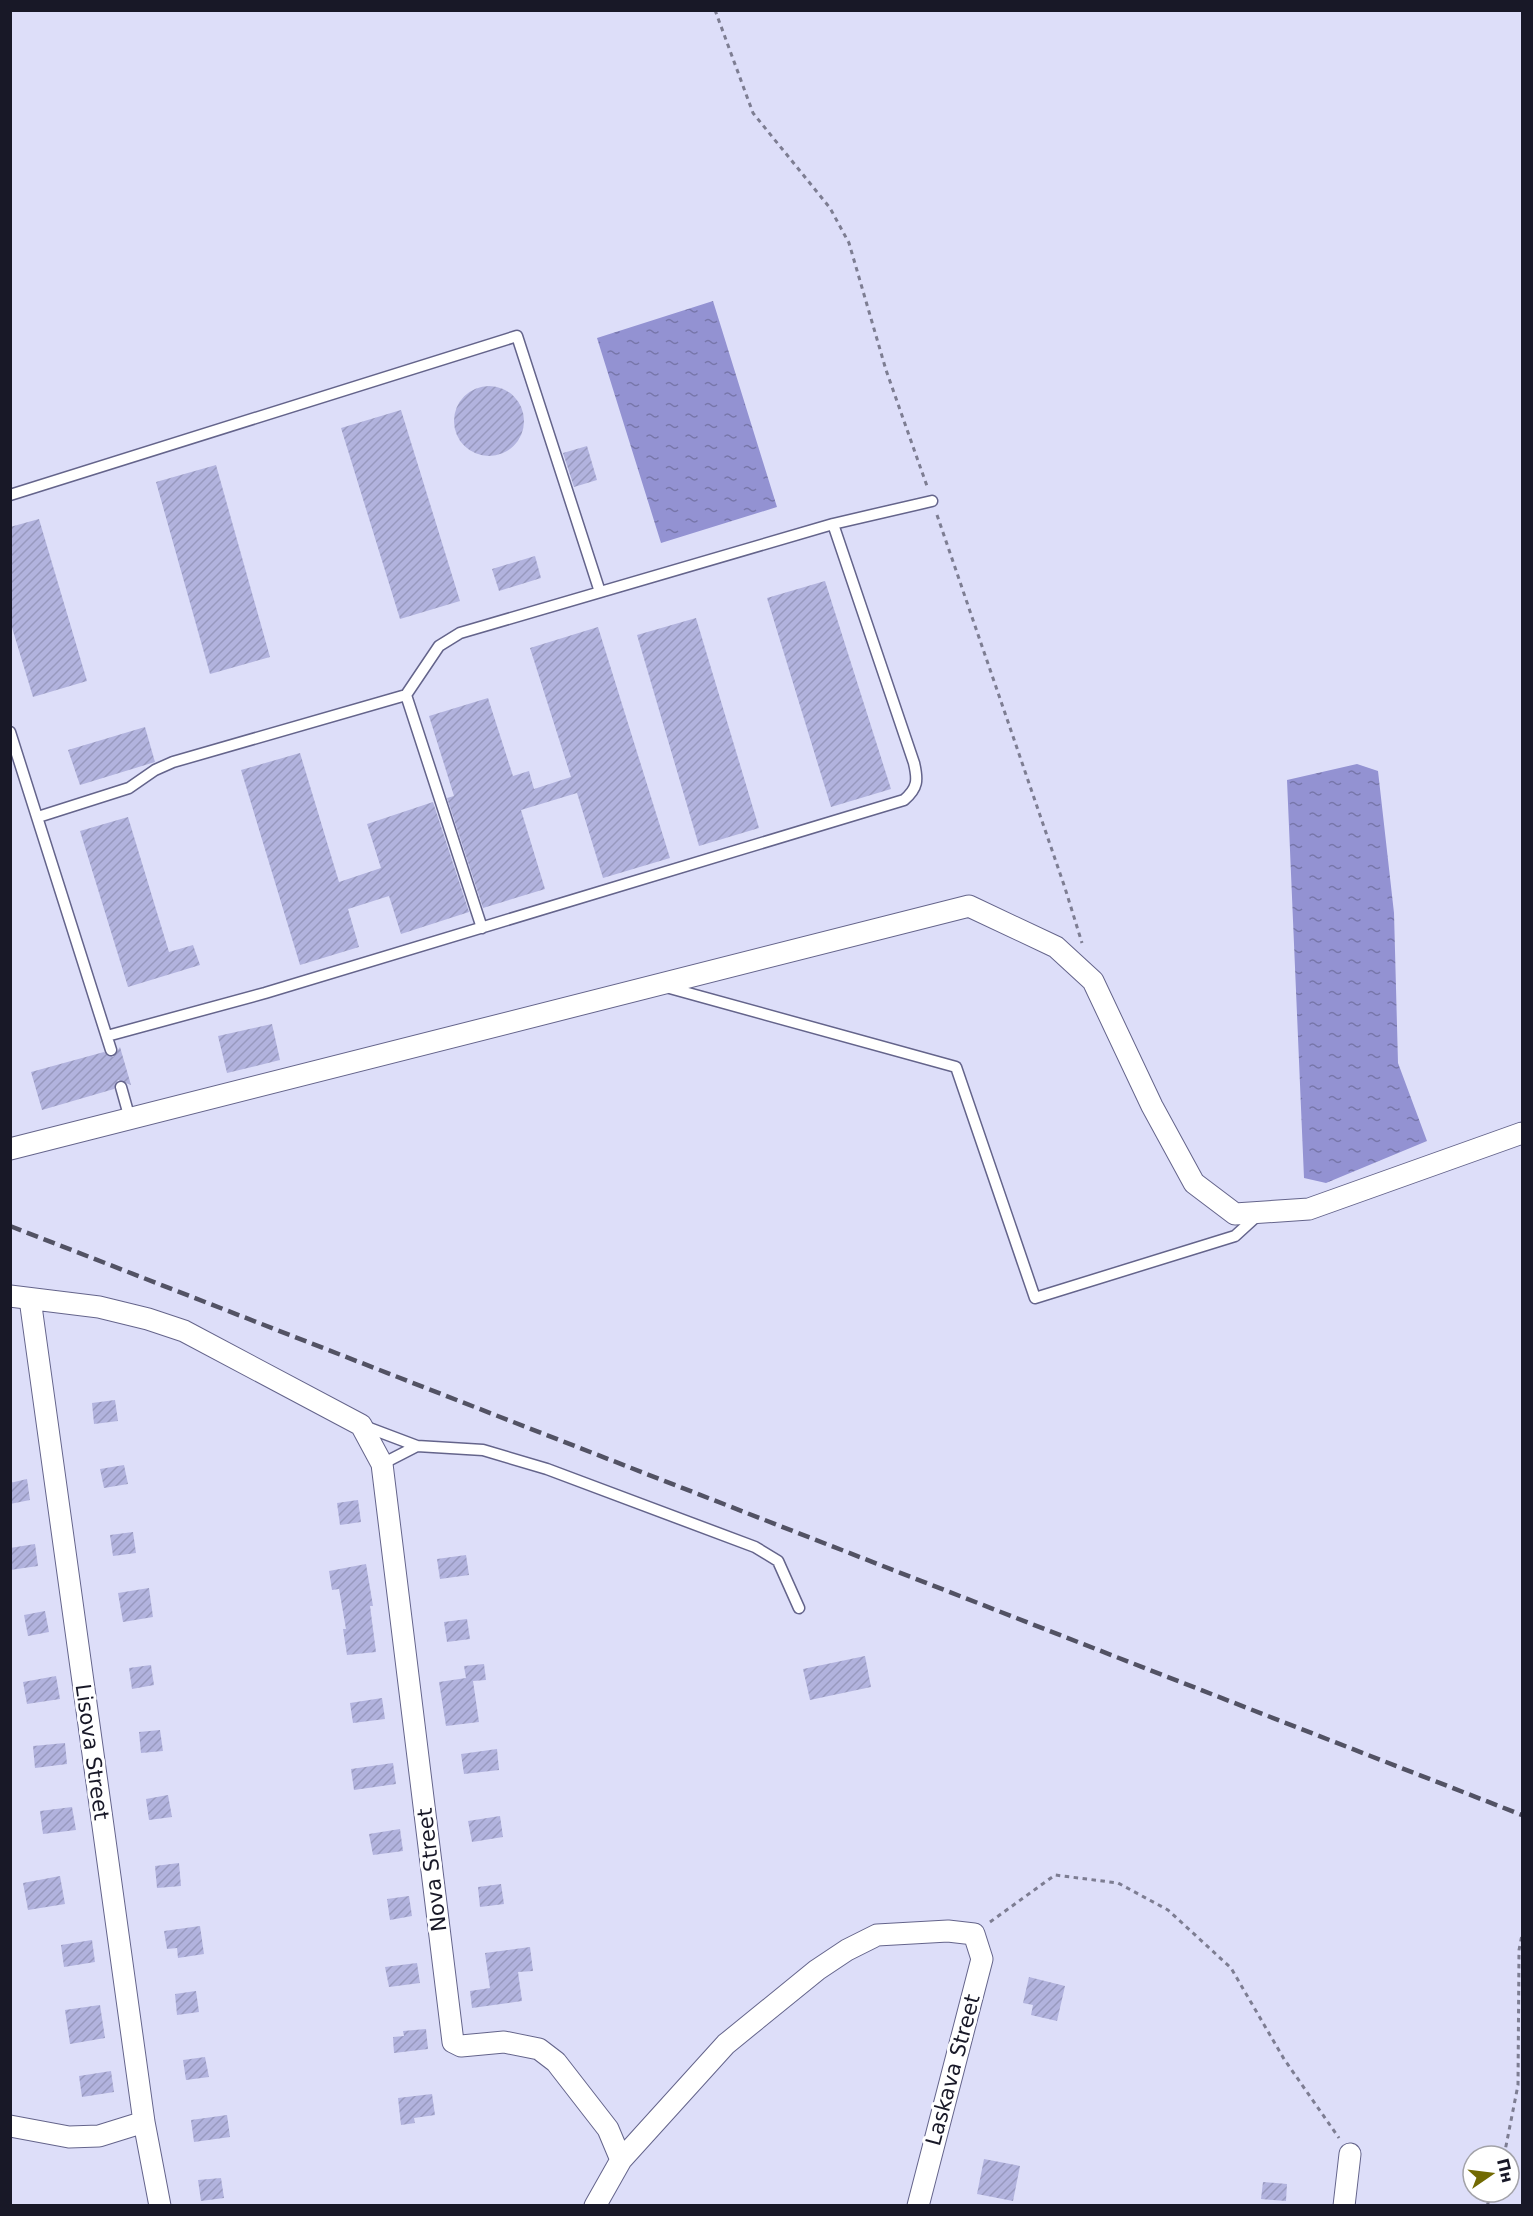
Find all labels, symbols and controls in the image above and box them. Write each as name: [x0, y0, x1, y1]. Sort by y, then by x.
street label: Lisova Street: [71, 1682, 113, 1822]
street label: Nova Street: [413, 1807, 451, 1933]
street label: Laskava Street: [921, 1992, 985, 2148]
north arrow: [1461, 2144, 1521, 2204]
text: Пн: [1493, 2156, 1517, 2185]

